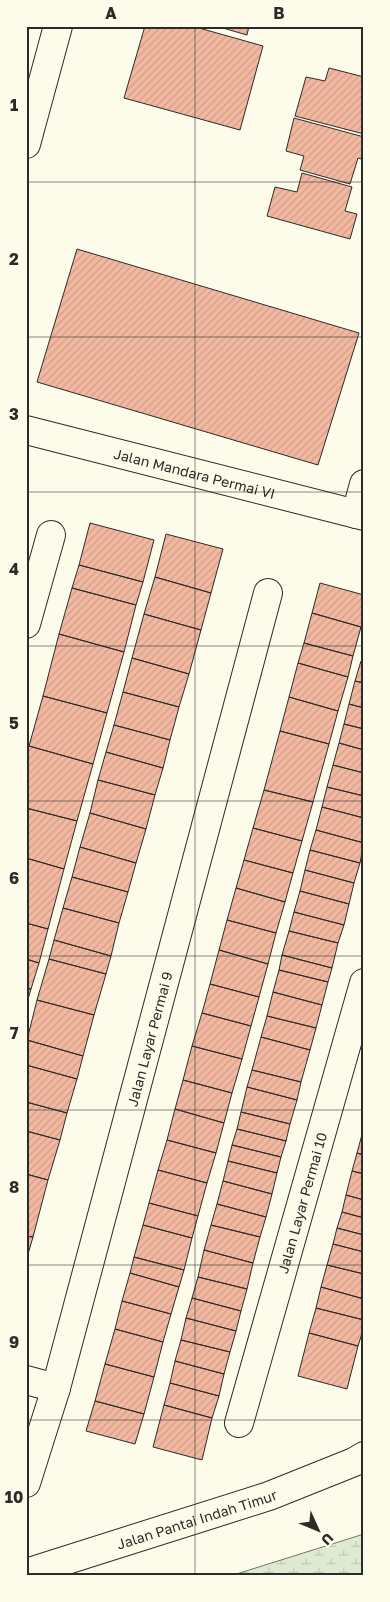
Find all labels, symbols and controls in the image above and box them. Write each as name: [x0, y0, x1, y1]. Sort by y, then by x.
text: A: [105, 3, 117, 23]
text: B: [273, 3, 285, 23]
text: 1: [10, 95, 18, 115]
text: 2: [9, 249, 19, 269]
text: 3: [9, 404, 19, 424]
street label: Jalan Mandara Permai VI: [112, 444, 277, 502]
text: 4: [9, 559, 19, 579]
text: 5: [9, 713, 19, 733]
text: 6: [9, 868, 19, 888]
street label: Jalan Layar Permai 9: [123, 969, 175, 1108]
text: 7: [10, 1023, 19, 1043]
street label: Jalan Layar Permai 10: [273, 1130, 330, 1275]
text: 8: [9, 1177, 19, 1197]
text: 9: [9, 1332, 19, 1352]
street label: Jalan Pantai Indah Timur: [114, 1485, 280, 1552]
text: 10: [5, 1487, 23, 1507]
north arrow: [292, 1504, 342, 1554]
text: U: [318, 1530, 337, 1549]

